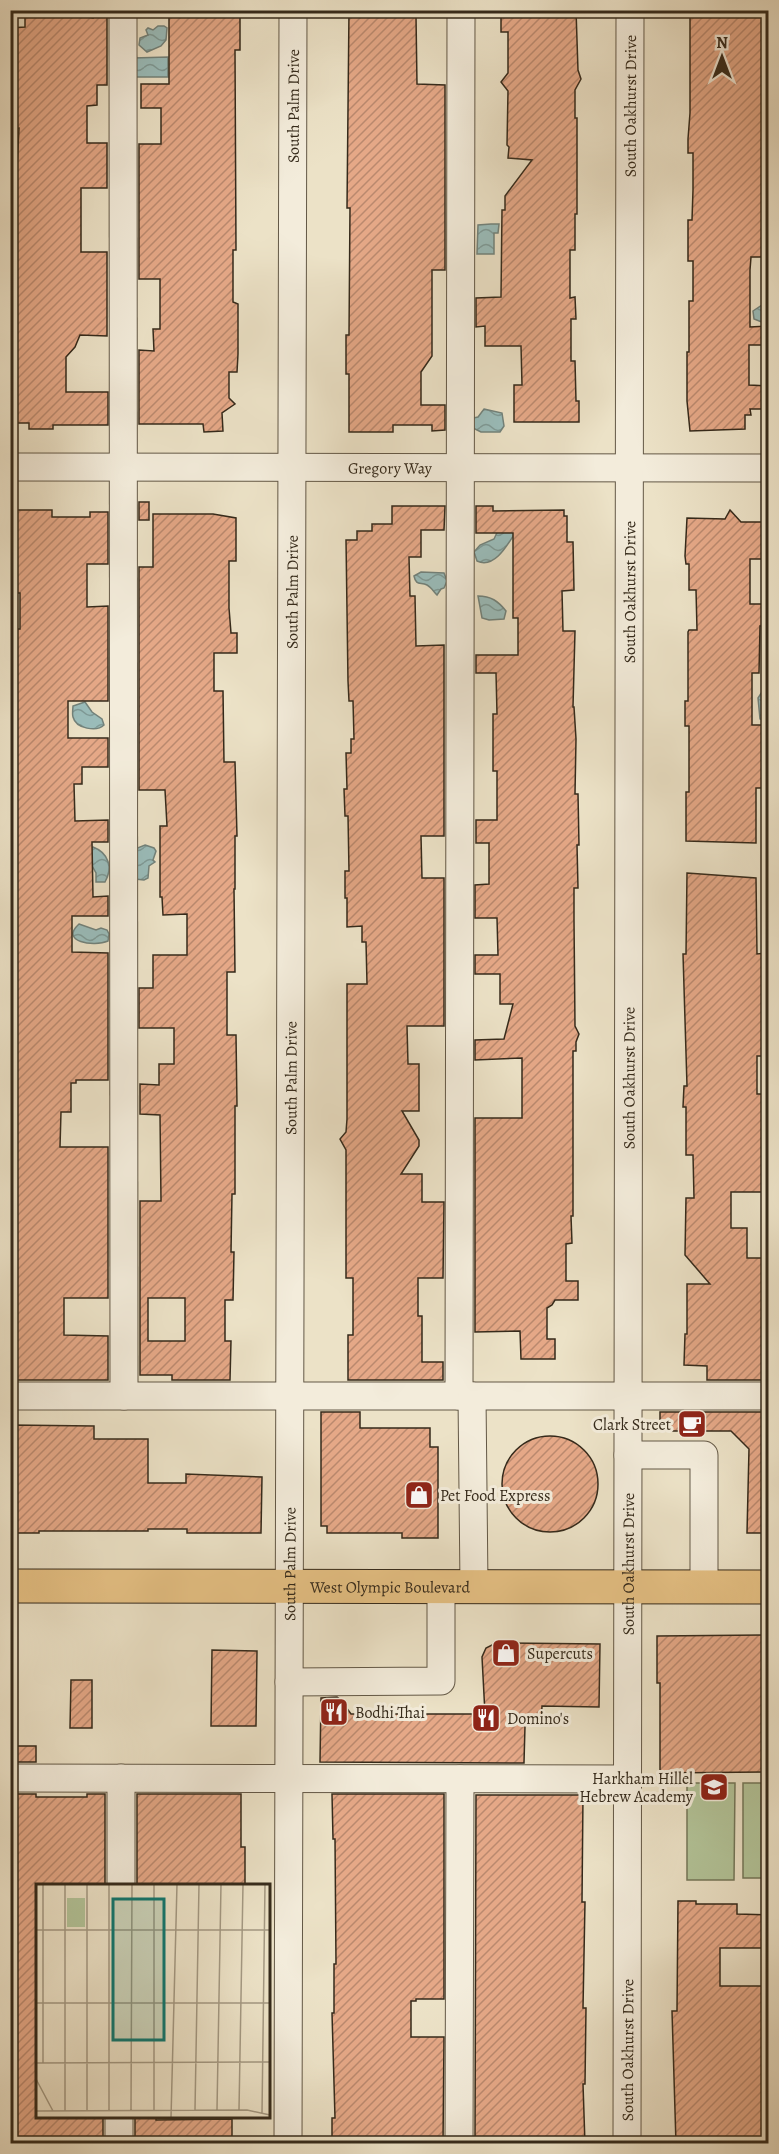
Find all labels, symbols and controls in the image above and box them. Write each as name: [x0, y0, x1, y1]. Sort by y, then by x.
north arrow: [692, 27, 752, 87]
text: N: [716, 32, 728, 54]
street label: South Oakhurst Drive: [620, 35, 642, 177]
street label: South Palm Drive: [283, 49, 305, 163]
street label: Gregory Way: [348, 457, 433, 480]
street label: South Oakhurst Drive: [619, 521, 641, 663]
street label: South Palm Drive: [282, 535, 304, 649]
street label: South Oakhurst Drive: [618, 1007, 641, 1149]
street label: South Palm Drive: [280, 1021, 303, 1135]
cafe icon: Clark Street: [676, 1408, 708, 1440]
place label: Clark Street: [593, 1414, 671, 1436]
shop icon: Pet Food Express: [403, 1479, 435, 1511]
place label: Pet Food Express: [440, 1485, 550, 1507]
street label: South Oakhurst Drive: [618, 1493, 640, 1635]
street label: South Palm Drive: [279, 1507, 301, 1621]
street label: West Olympic Boulevard: [309, 1576, 471, 1599]
shop icon: Supercuts: [490, 1637, 522, 1669]
place label: Supercuts: [527, 1643, 593, 1665]
restaurant icon: Bodhi Thai: [318, 1696, 350, 1728]
place label: Bodhi Thai: [355, 1702, 425, 1724]
restaurant icon: Domino's: [470, 1702, 502, 1734]
place label: Domino's: [507, 1708, 569, 1730]
place label: Harkham Hillel Hebrew Academy: [579, 1768, 694, 1808]
school or university icon: Harkham Hillel Hebrew Academy: [698, 1771, 730, 1803]
inset map: [36, 1884, 270, 2118]
street label: South Oakhurst Drive: [617, 1979, 639, 2121]

